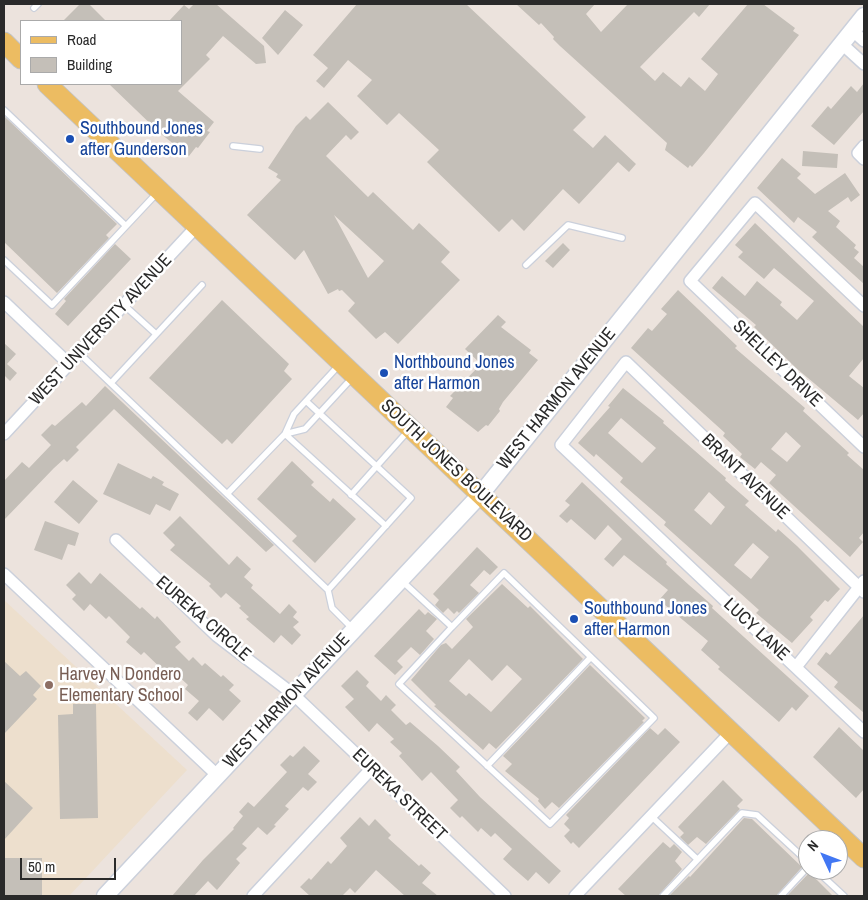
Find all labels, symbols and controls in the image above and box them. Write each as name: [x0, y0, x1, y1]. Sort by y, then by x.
legend: [20, 20, 182, 85]
text: Road: [67, 29, 96, 50]
text: Building: [67, 54, 112, 75]
place label: Southbound Jones after Gunderson: [80, 118, 203, 160]
marker: Southbound Jones after Gunderson: [64, 133, 76, 145]
street label: WEST UNIVERSITY AVENUE: [25, 250, 177, 410]
street label: SHELLEY DRIVE: [728, 316, 826, 412]
street label: WEST HARMON AVENUE: [493, 324, 621, 474]
place label: Northbound Jones after Harmon: [394, 352, 515, 394]
marker: Northbound Jones after Harmon: [378, 367, 390, 379]
street label: SOUTH JONES BOULEVARD: [376, 395, 536, 547]
street label: BRANT AVENUE: [697, 430, 793, 524]
street label: EUREKA CIRCLE: [151, 572, 255, 666]
street label: LUCY LANE: [719, 594, 793, 666]
place label: Southbound Jones after Harmon: [584, 598, 707, 640]
marker: Southbound Jones after Harmon: [568, 613, 580, 625]
street label: WEST HARMON AVENUE: [219, 629, 355, 773]
place label: Harvey N Dondero Elementary School: [59, 664, 183, 706]
marker: Harvey N Dondero Elementary School: [43, 679, 55, 691]
street label: EUREKA STREET: [347, 744, 451, 846]
north arrow: [798, 830, 848, 880]
text: N: [803, 836, 822, 855]
scale bar: [22, 848, 119, 880]
text: 50 m: [28, 856, 55, 877]

